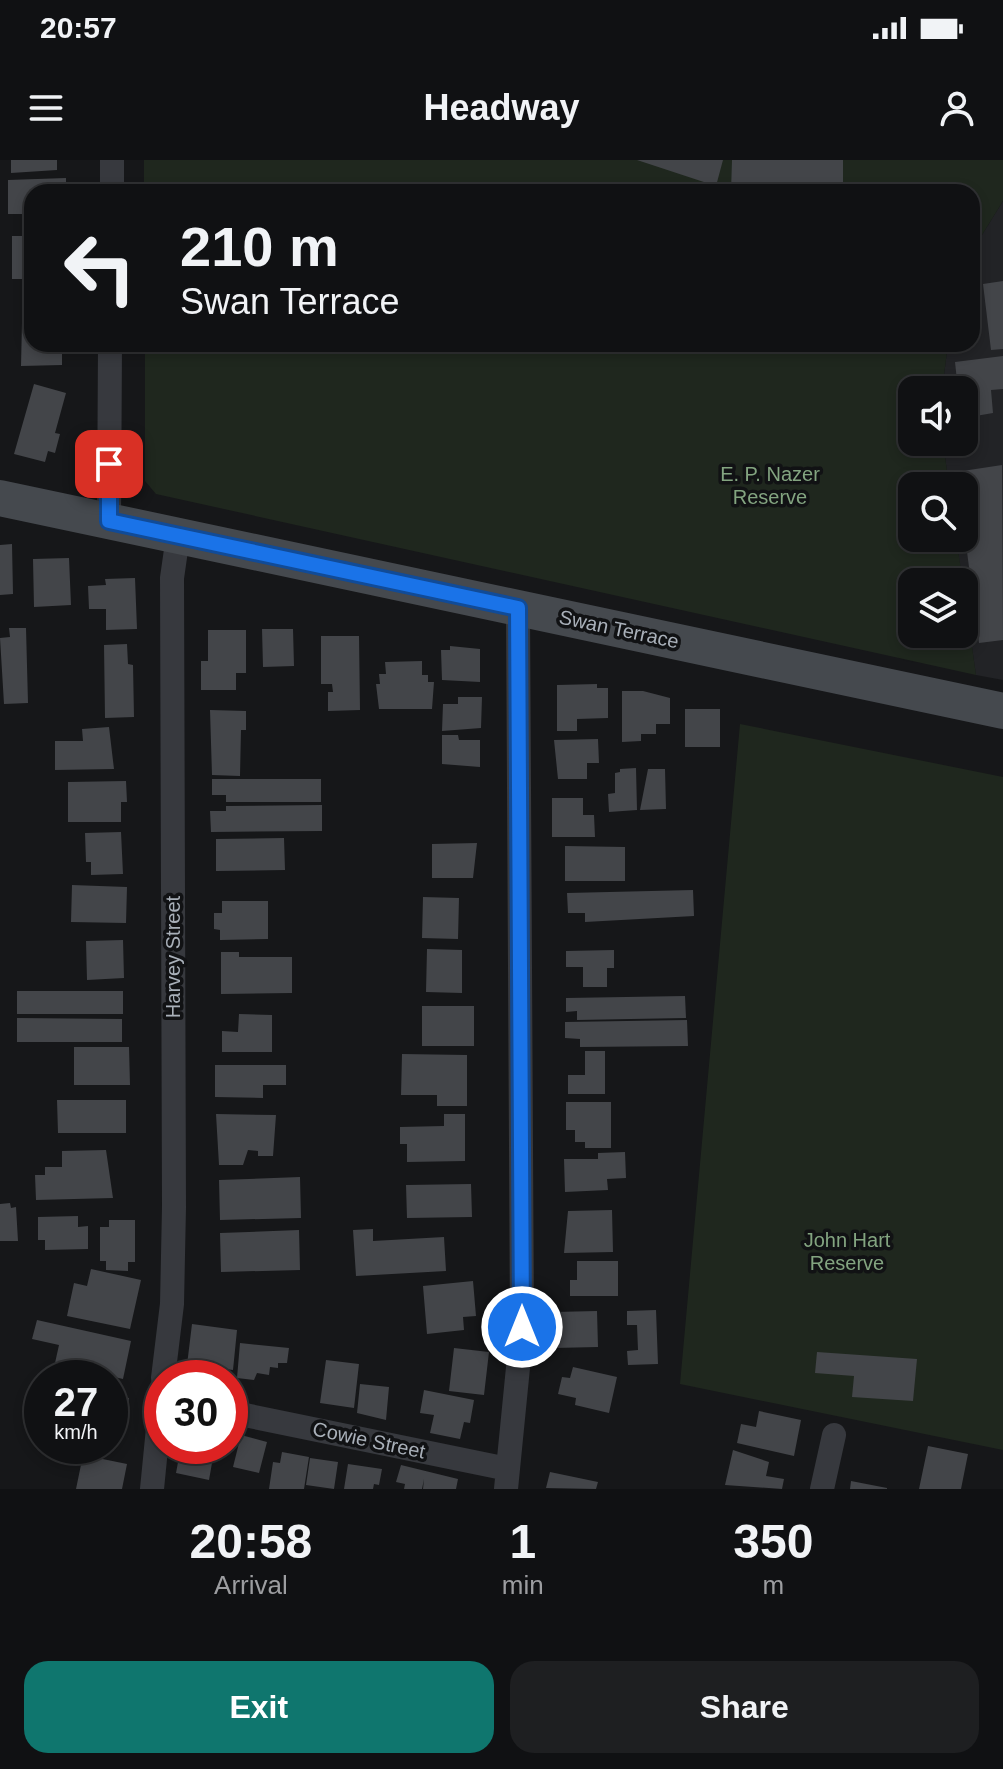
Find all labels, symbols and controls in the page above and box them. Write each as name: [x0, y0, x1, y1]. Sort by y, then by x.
text: 20:57: [40, 11, 117, 44]
icon: menu: [24, 86, 68, 130]
icon: person: [935, 86, 979, 130]
text: Headway: [423, 87, 580, 128]
text: 210 m: [180, 215, 339, 278]
icon: left: [48, 216, 152, 320]
text: Swan Terrace: [180, 281, 399, 322]
map controls: [898, 376, 978, 648]
button: sound: [898, 376, 978, 456]
pin: [75, 430, 143, 498]
icon: arrive: [87, 442, 131, 486]
park label: E. P. Nazer Reserve: [720, 463, 820, 508]
button: search: [898, 472, 978, 552]
button: layers: [898, 568, 978, 648]
street label: Swan Terrace: [557, 606, 681, 652]
street label: Harvey Street: [162, 895, 184, 1018]
park label: John Hart Reserve: [804, 1229, 891, 1274]
position arrow: [480, 1285, 564, 1369]
speed limit sign: 30: [144, 1360, 248, 1464]
text: 27: [54, 1380, 98, 1424]
street label: Cowie Street: [311, 1417, 428, 1463]
text: km/h: [54, 1421, 98, 1443]
text: 20:58: [190, 1515, 312, 1568]
text: 1: [509, 1515, 536, 1568]
text: 350: [733, 1515, 813, 1568]
text: Arrival: [214, 1570, 288, 1600]
text: min: [502, 1570, 544, 1600]
text: m: [763, 1570, 784, 1600]
button: Exit: [24, 1661, 494, 1753]
button: Share: [510, 1661, 979, 1753]

